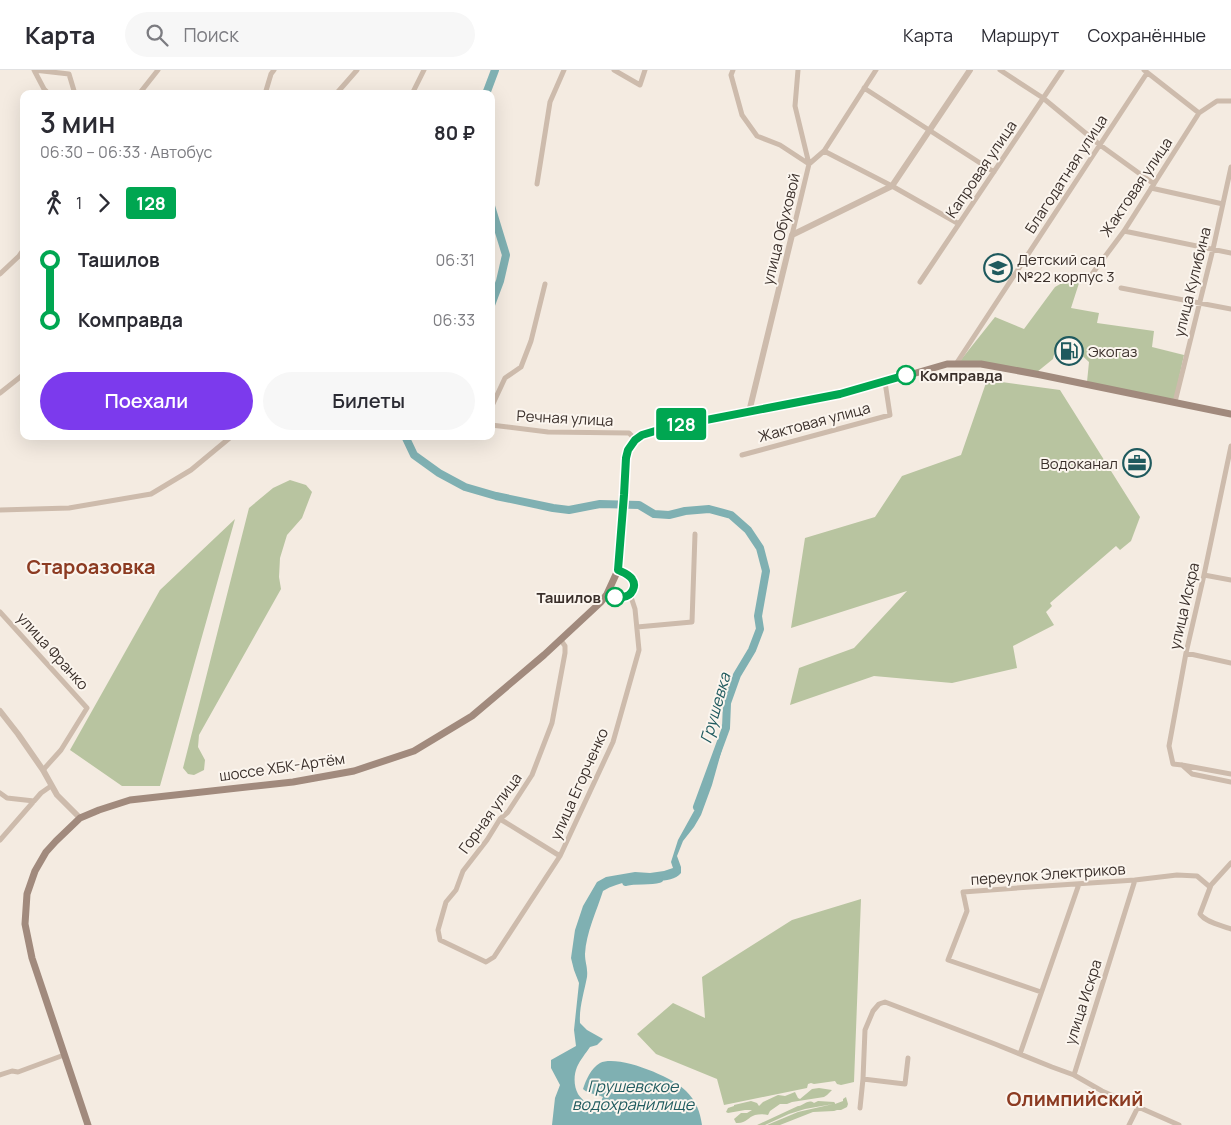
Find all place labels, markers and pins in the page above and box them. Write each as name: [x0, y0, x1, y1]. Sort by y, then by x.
place label: Детский сад №22 корпус 3: [1017, 249, 1114, 287]
school or university icon: Детский сад №22 корпус 3: [983, 253, 1013, 283]
fuel station icon: Экогаз: [1054, 336, 1084, 366]
place label: Экогаз: [1088, 341, 1137, 362]
marker: Комправда: [896, 365, 916, 385]
place label: Комправда: [920, 365, 1003, 386]
office icon: Водоканал: [1122, 448, 1152, 478]
place label: Водоканал: [1040, 453, 1118, 474]
place label: Ташилов: [537, 587, 601, 608]
marker: Ташилов: [605, 587, 625, 607]

